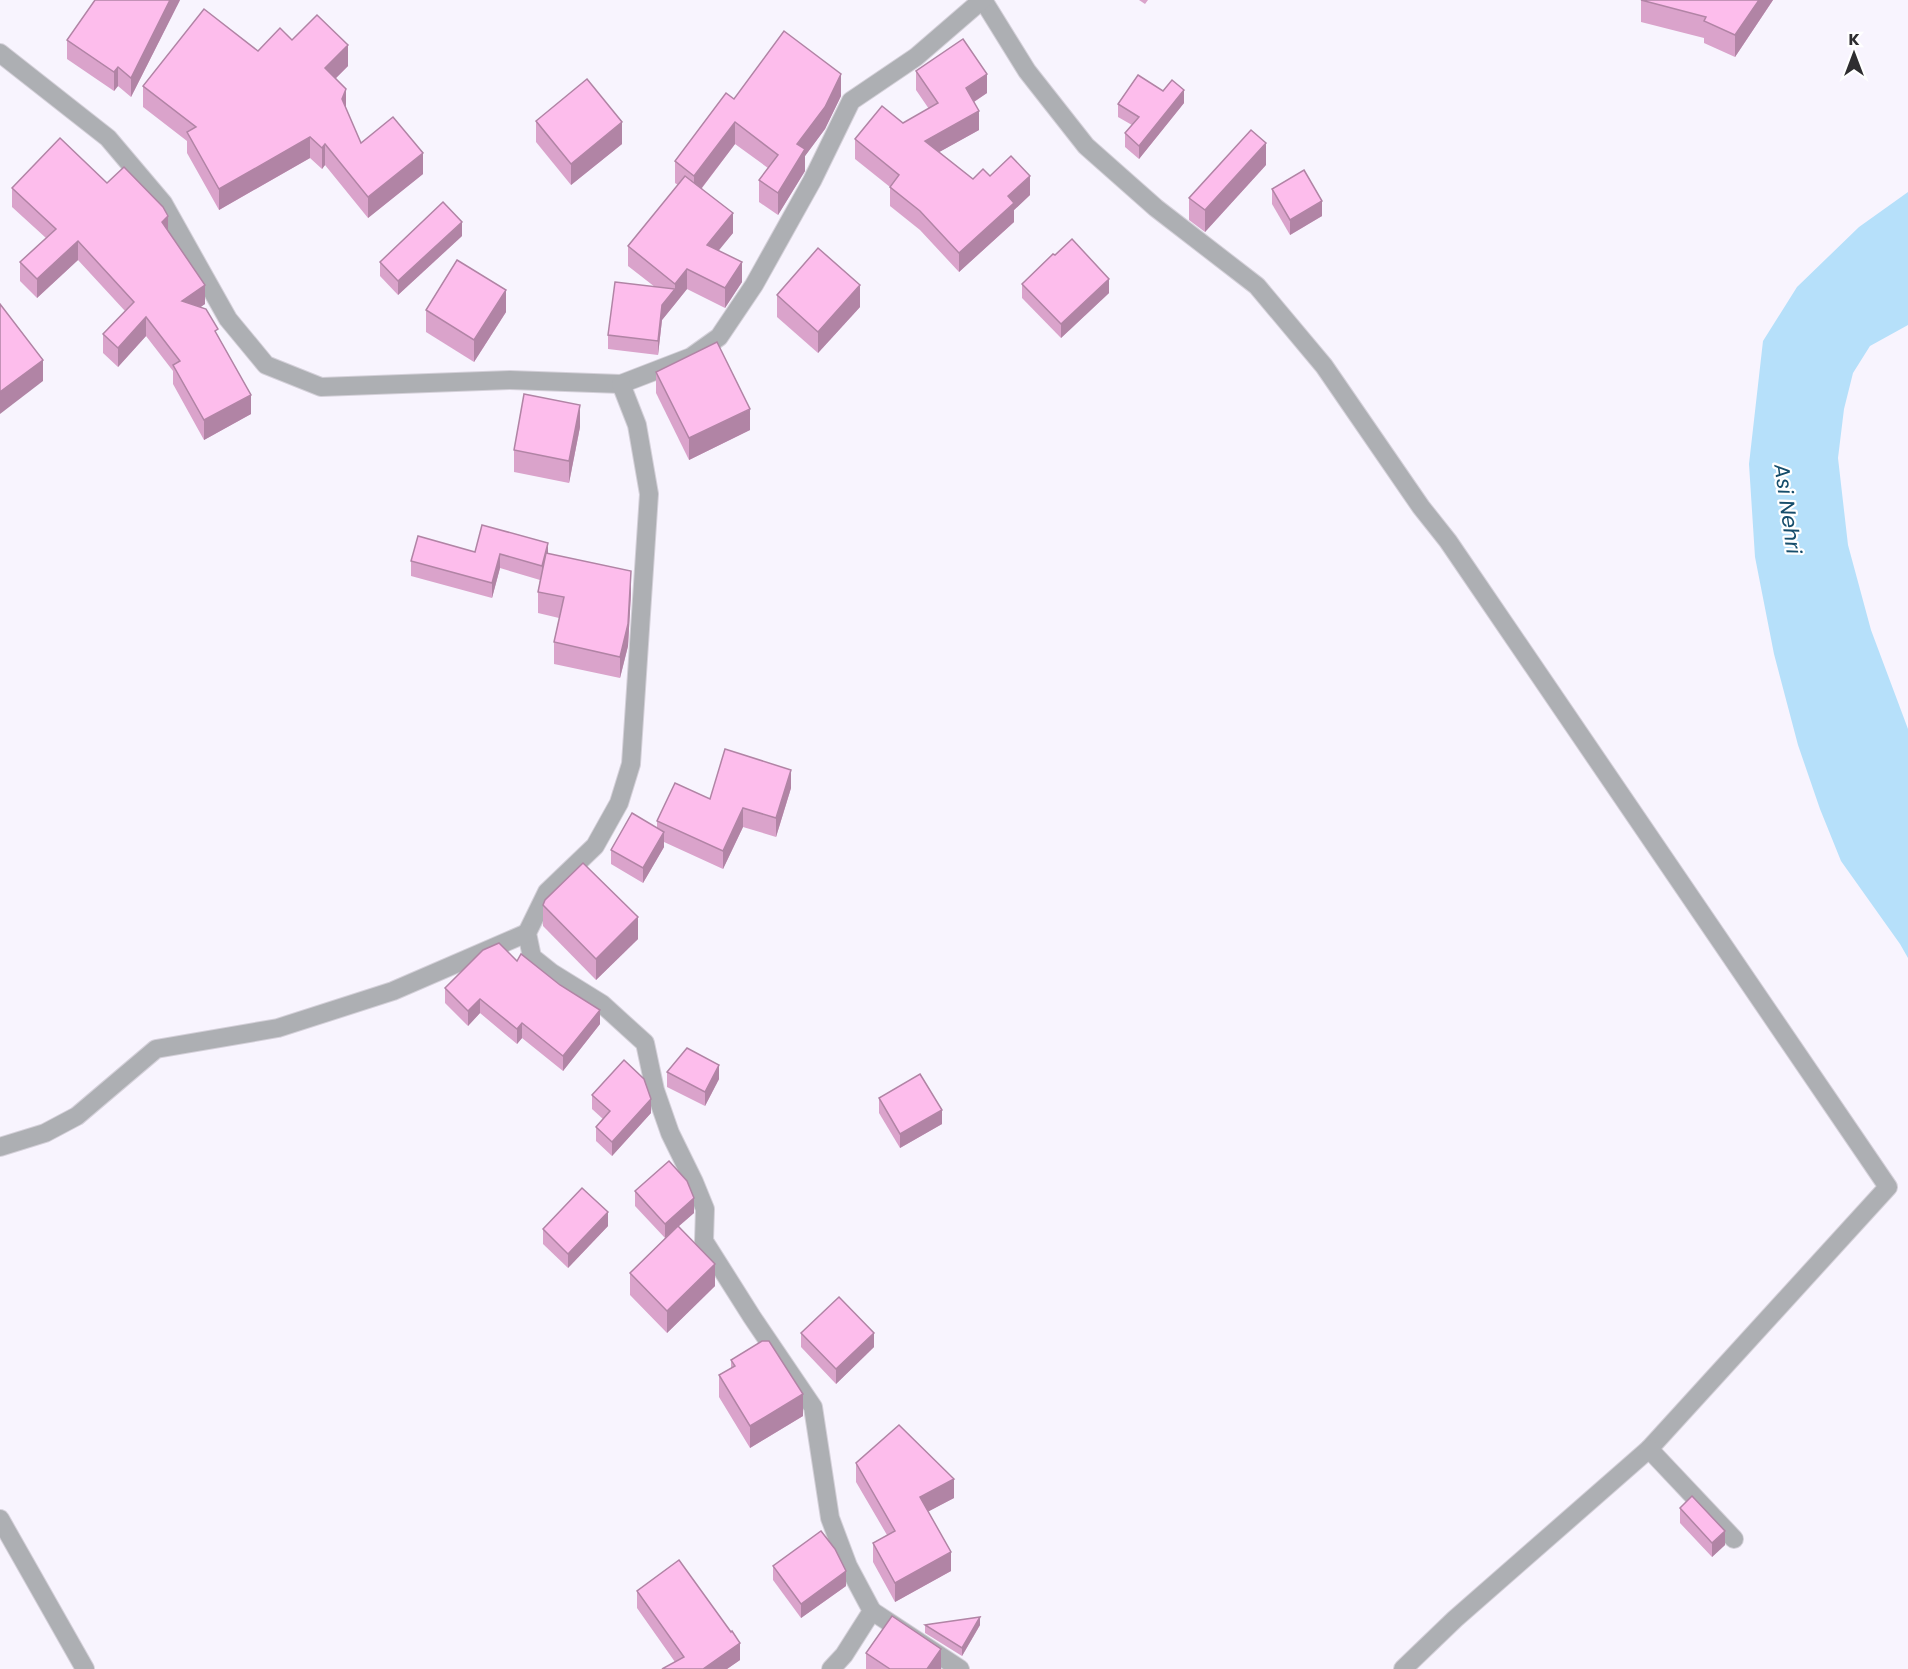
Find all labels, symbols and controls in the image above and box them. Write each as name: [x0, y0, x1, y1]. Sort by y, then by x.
north arrow: [1824, 24, 1884, 84]
text: K: [1848, 28, 1860, 51]
water label: Asi Nehri: [1767, 461, 1809, 557]

